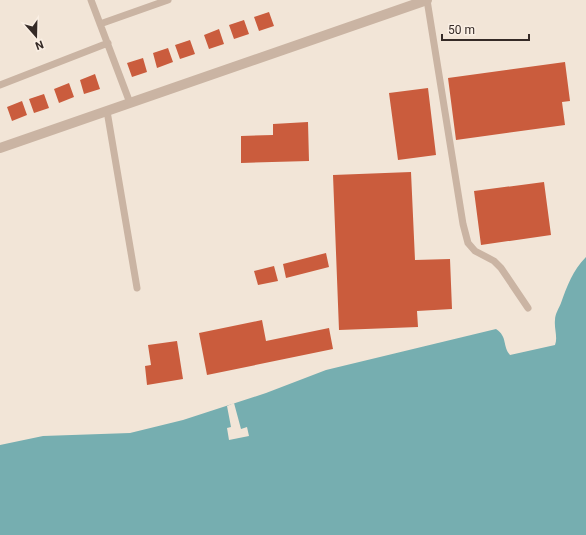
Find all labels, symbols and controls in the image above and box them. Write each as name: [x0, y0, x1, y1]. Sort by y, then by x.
north arrow: [16, 16, 56, 56]
scale bar: [442, 16, 529, 42]
text: 50 m: [448, 23, 475, 37]
text: N: [33, 37, 45, 52]

